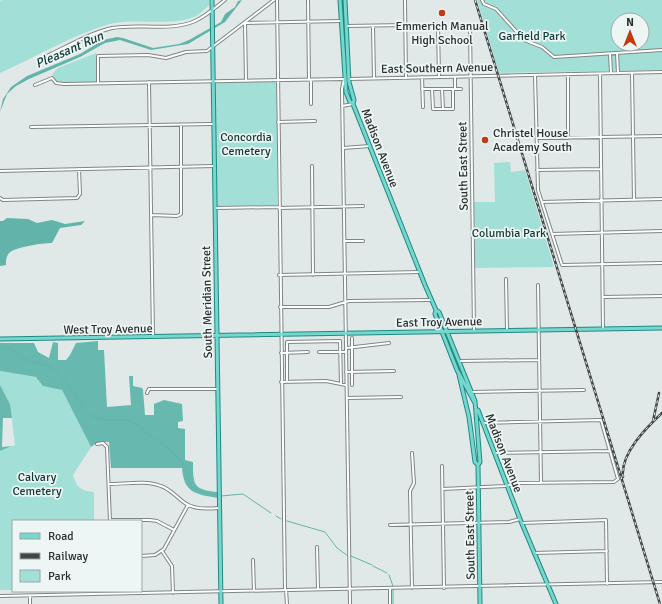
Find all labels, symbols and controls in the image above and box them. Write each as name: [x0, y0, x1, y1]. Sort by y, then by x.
marker: Emmerich Manual High School: [437, 8, 447, 18]
north arrow: [610, 12, 650, 52]
text: N: [626, 16, 634, 29]
place label: Emmerich Manual High School: [395, 19, 489, 48]
water label: Pleasant Run: [33, 27, 107, 72]
park label: Garfield Park: [498, 29, 566, 44]
street label: East Southern Avenue: [381, 60, 493, 77]
street label: Madison Avenue: [358, 107, 401, 190]
street label: South East Street: [455, 121, 472, 211]
place label: Christel House Academy South: [493, 126, 572, 155]
park label: Concordia Cemetery: [220, 130, 272, 159]
marker: Christel House Academy South: [480, 135, 490, 145]
park label: Columbia Park: [472, 226, 546, 241]
street label: South Meridian Street: [199, 246, 216, 358]
street label: East Troy Avenue: [396, 314, 482, 331]
street label: West Troy Avenue: [63, 321, 153, 338]
street label: Madison Avenue: [482, 412, 525, 495]
park label: Calvary Cemetery: [12, 470, 62, 499]
street label: South East Street: [462, 490, 479, 580]
legend: [12, 520, 142, 592]
text: Road: [48, 529, 74, 544]
text: Railway: [48, 549, 88, 564]
text: Park: [48, 569, 71, 584]

